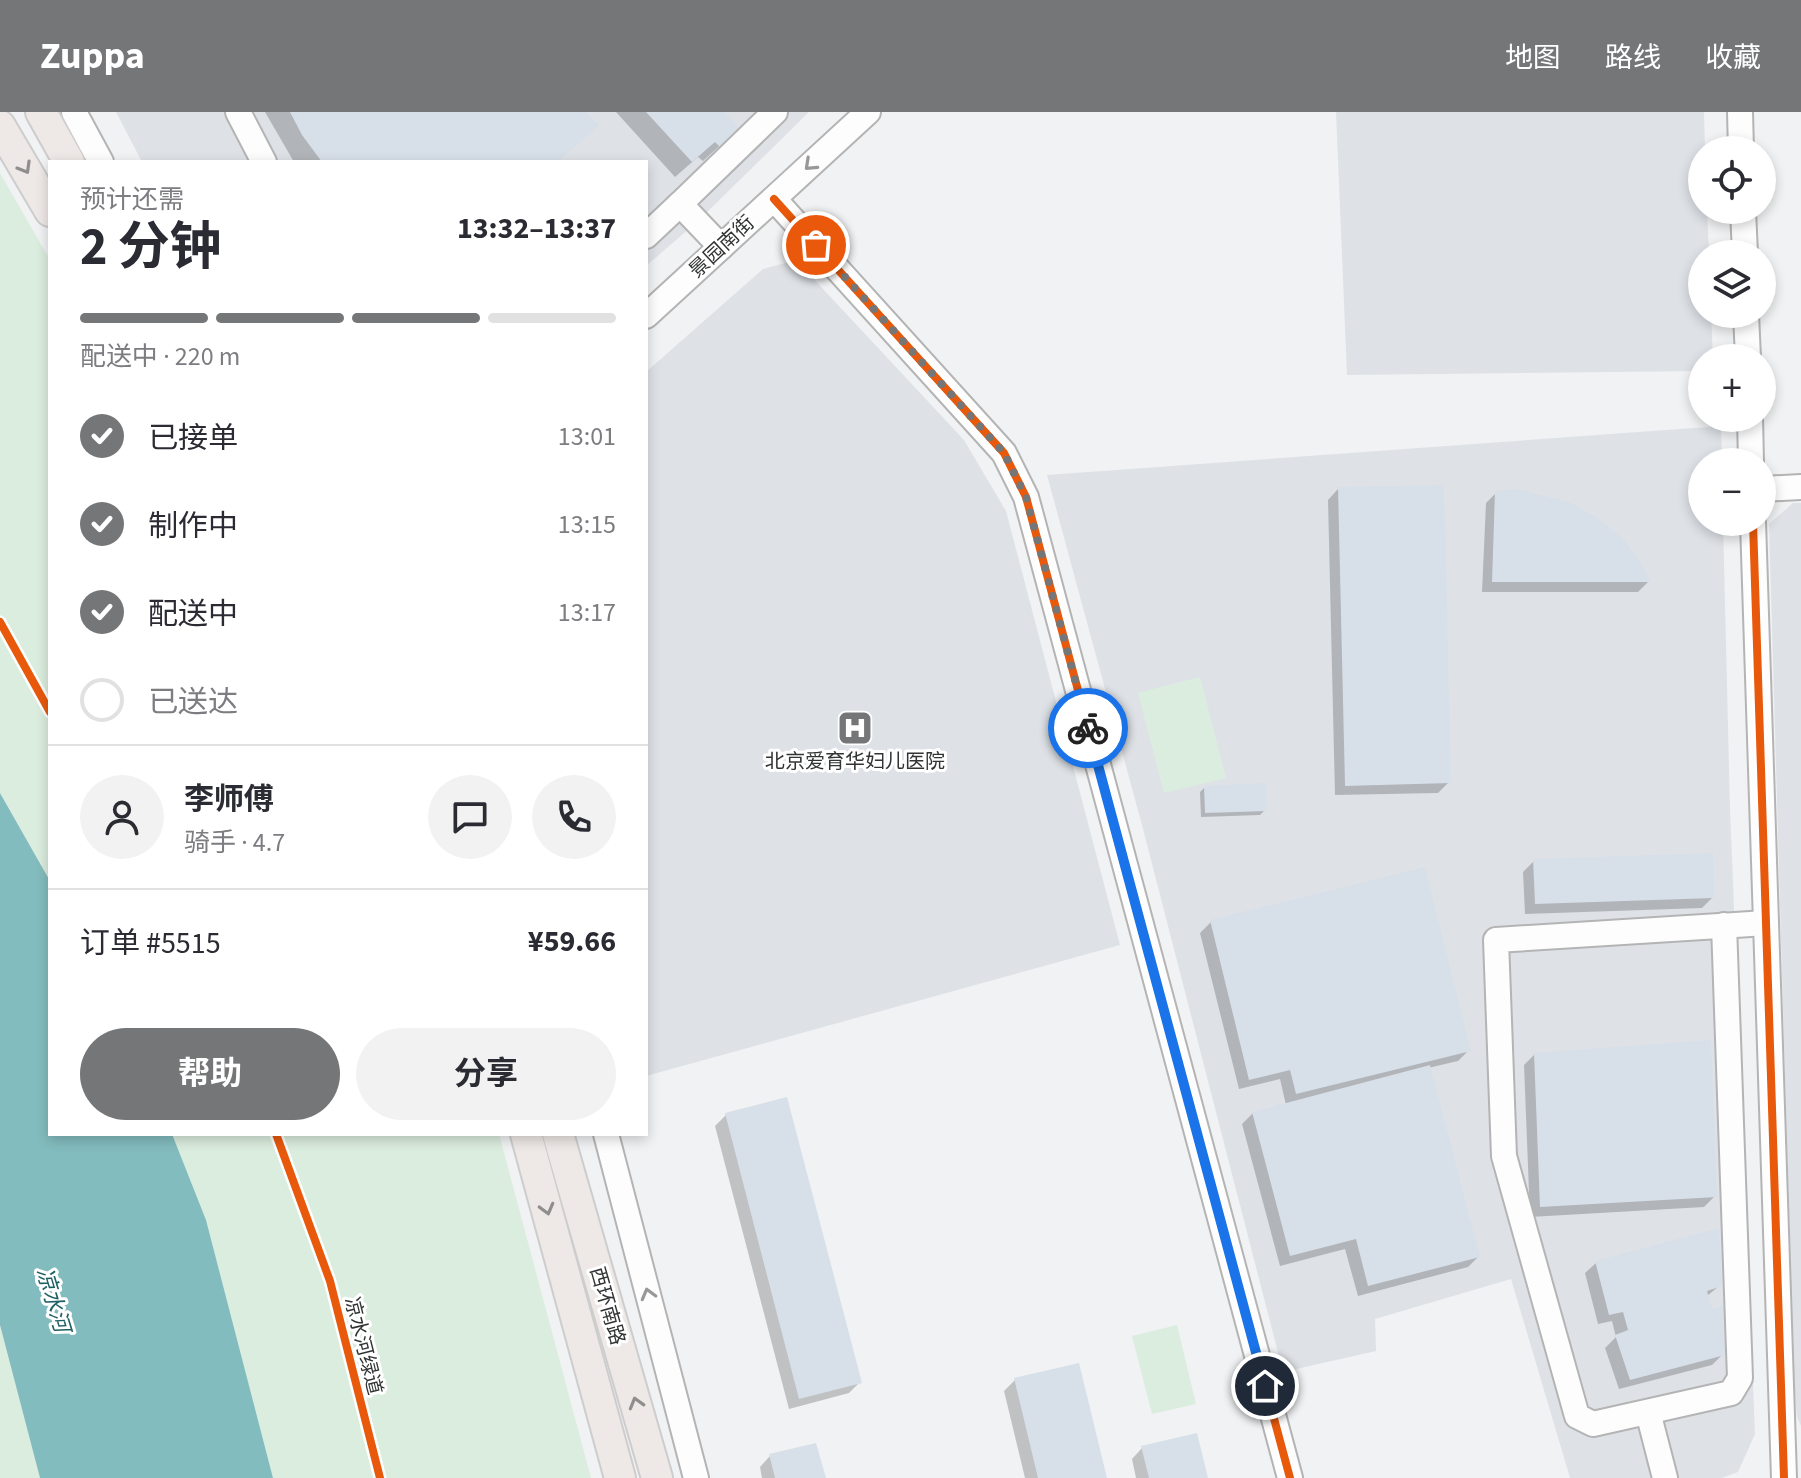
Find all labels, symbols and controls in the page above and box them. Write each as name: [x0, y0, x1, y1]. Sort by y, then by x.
text: Zuppa: [40, 29, 145, 83]
text: 地图: [1505, 38, 1561, 78]
text: 路线: [1605, 38, 1661, 78]
text: 收藏: [1705, 38, 1761, 78]
map controls: [1688, 136, 1776, 536]
button: locate: [1688, 136, 1776, 224]
one-way arrow: [805, 155, 820, 169]
one-way arrow: [15, 159, 31, 174]
text: 预计还需: [80, 181, 184, 218]
text: 13:32–13:37: [457, 207, 616, 250]
street label: 景园南街: [683, 209, 761, 285]
text: 2 分钟: [80, 211, 222, 285]
pin: [782, 211, 850, 279]
icon: bag: [794, 223, 838, 267]
button: layers: [1688, 240, 1776, 328]
text: 配送中 · 220 m: [80, 338, 240, 375]
button: +: [1688, 344, 1776, 432]
icon: check: [80, 414, 124, 458]
text: 已接单: [148, 417, 238, 460]
text: 13:01: [558, 418, 616, 455]
button: −: [1688, 448, 1776, 536]
icon: check: [80, 502, 124, 546]
text: 制作中: [148, 505, 238, 548]
text: 13:15: [558, 506, 616, 543]
icon: check: [80, 590, 124, 634]
text: 配送中: [148, 593, 238, 636]
text: 13:17: [558, 594, 616, 631]
text: 已送达: [148, 681, 238, 724]
courier: [1048, 688, 1128, 768]
icon: bike: [1066, 706, 1110, 750]
hospital icon: 北京爱育华妇儿医院: [836, 709, 874, 747]
place label: 北京爱育华妇儿医院: [765, 748, 945, 776]
button: person: [80, 775, 164, 859]
button: chat: [428, 775, 512, 859]
button: phone: [532, 775, 616, 859]
text: 李师傅: [184, 778, 274, 821]
text: 骑手 · 4.7: [184, 824, 285, 861]
text: ¥59.66: [528, 920, 616, 963]
text: 订单 #5515: [80, 922, 221, 965]
button: 帮助: [80, 1028, 340, 1120]
button: 分享: [356, 1028, 616, 1120]
one-way arrow: [537, 1202, 554, 1216]
water label: 凉水河: [28, 1264, 79, 1340]
street label: 西环南路: [583, 1264, 631, 1348]
one-way arrow: [640, 1288, 657, 1302]
street label: 凉水河绿道: [337, 1294, 389, 1398]
pin: [1231, 1352, 1299, 1420]
icon: home: [1243, 1364, 1287, 1408]
one-way arrow: [628, 1397, 645, 1411]

